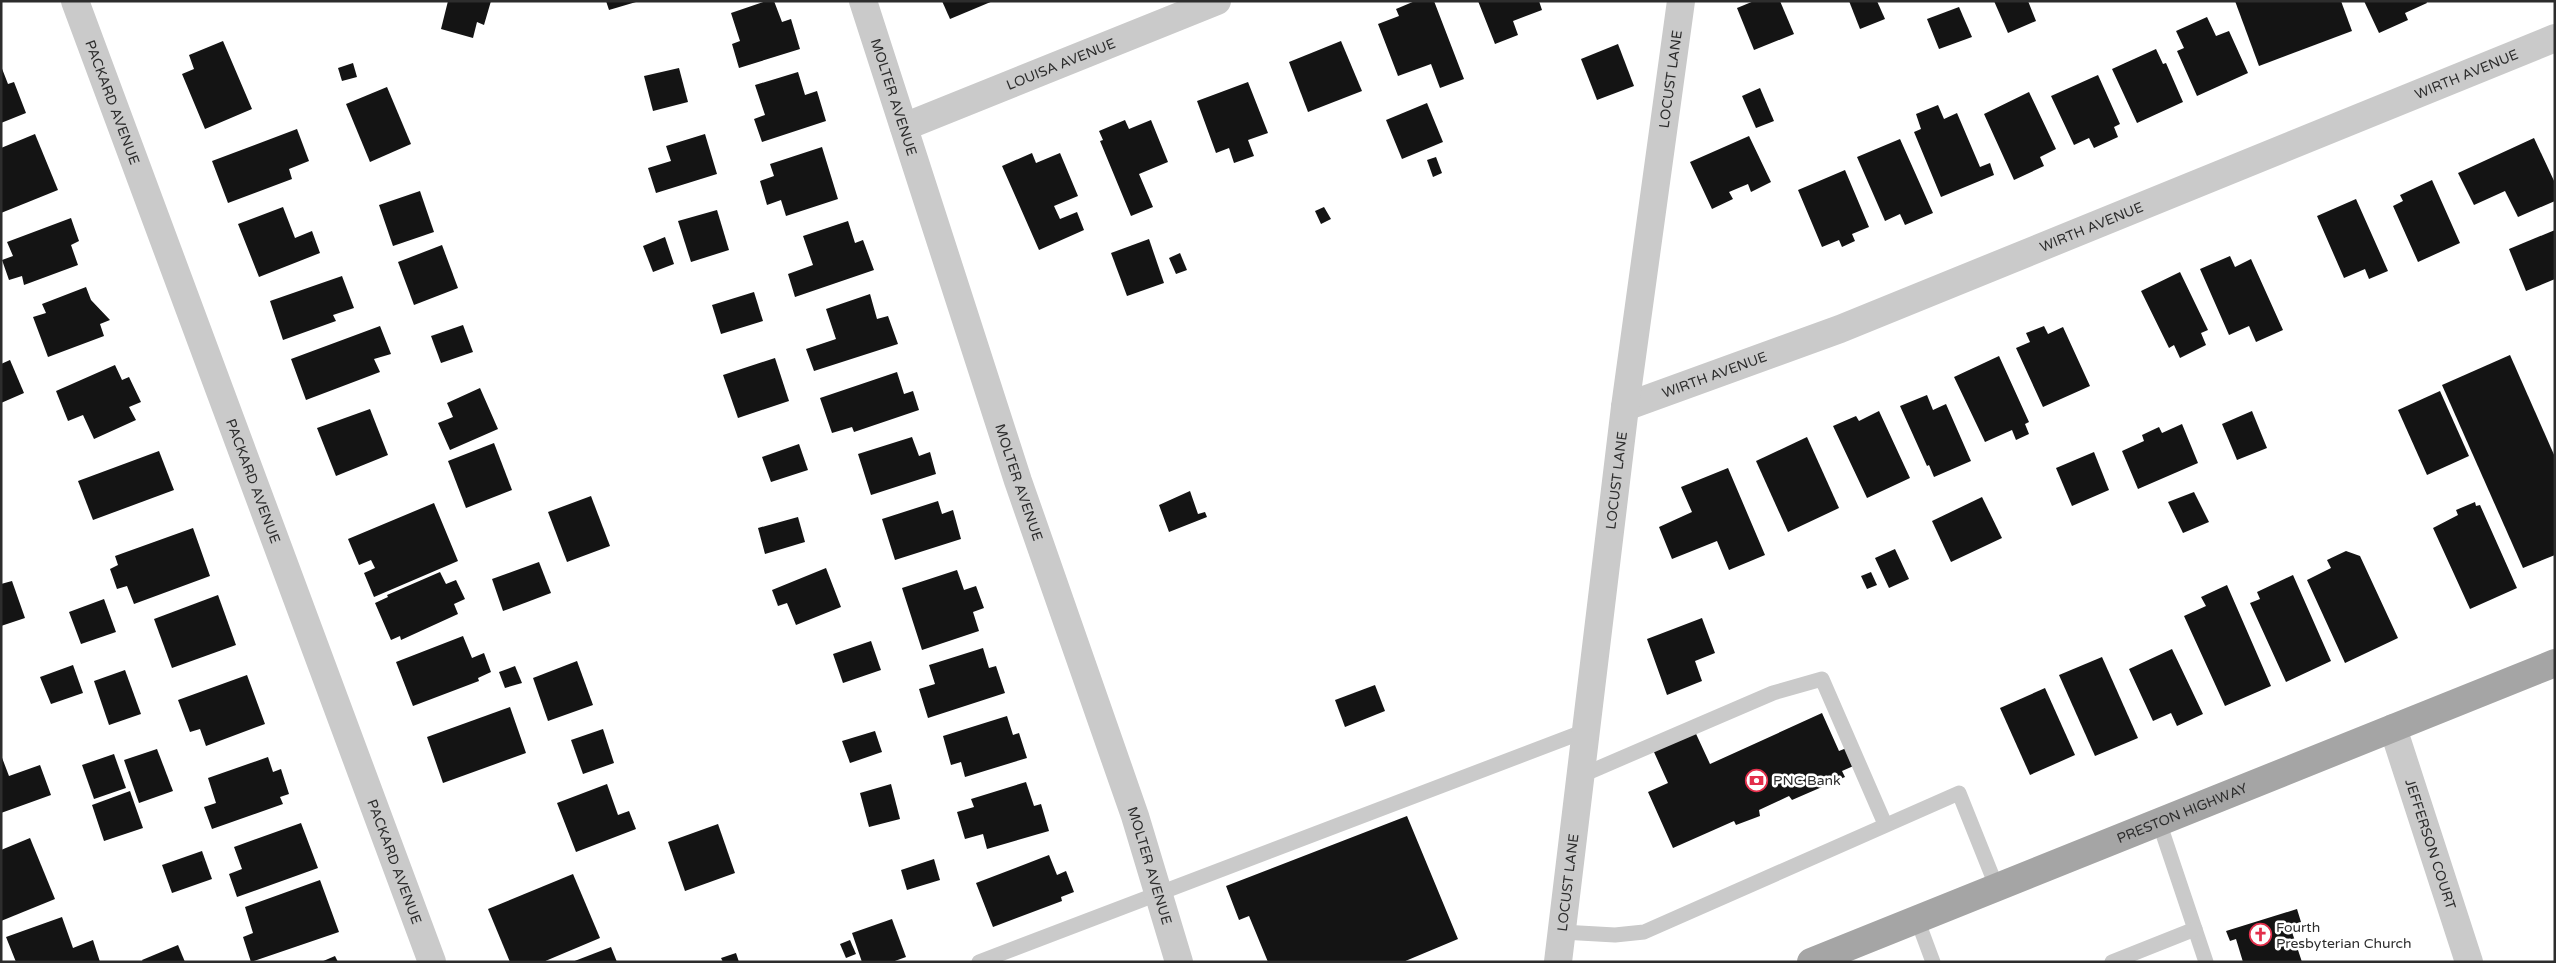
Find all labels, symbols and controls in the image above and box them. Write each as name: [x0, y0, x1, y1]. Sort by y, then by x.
street label: LOCUST LANE: [1656, 29, 1686, 129]
street label: LOUISA AVENUE: [1004, 35, 1118, 94]
street label: MOLTER AVENUE: [867, 36, 920, 158]
street label: PACKARD AVENUE: [81, 38, 143, 167]
street label: WIRTH AVENUE: [2412, 46, 2521, 103]
street label: WIRTH AVENUE: [2037, 199, 2146, 256]
street label: WIRTH AVENUE: [1660, 348, 1769, 402]
street label: PACKARD AVENUE: [222, 416, 284, 546]
street label: MOLTER AVENUE: [991, 422, 1046, 543]
street label: LOCUST LANE: [1602, 431, 1631, 530]
bank icon: PNC Bank: [1745, 768, 1769, 792]
place label: PNC Bank: [1773, 772, 1841, 789]
street label: JEFFERSON COURT: [2401, 777, 2459, 912]
street label: PRESTON HIGHWAY: [2114, 779, 2250, 847]
street label: PACKARD AVENUE: [363, 797, 425, 926]
street label: MOLTER AVENUE: [1123, 804, 1175, 927]
street label: LOCUST LANE: [1554, 833, 1582, 933]
place label: Fourth Presbyterian Church: [2276, 919, 2412, 952]
church icon: Fourth Presbyterian Church: [2248, 923, 2272, 947]

